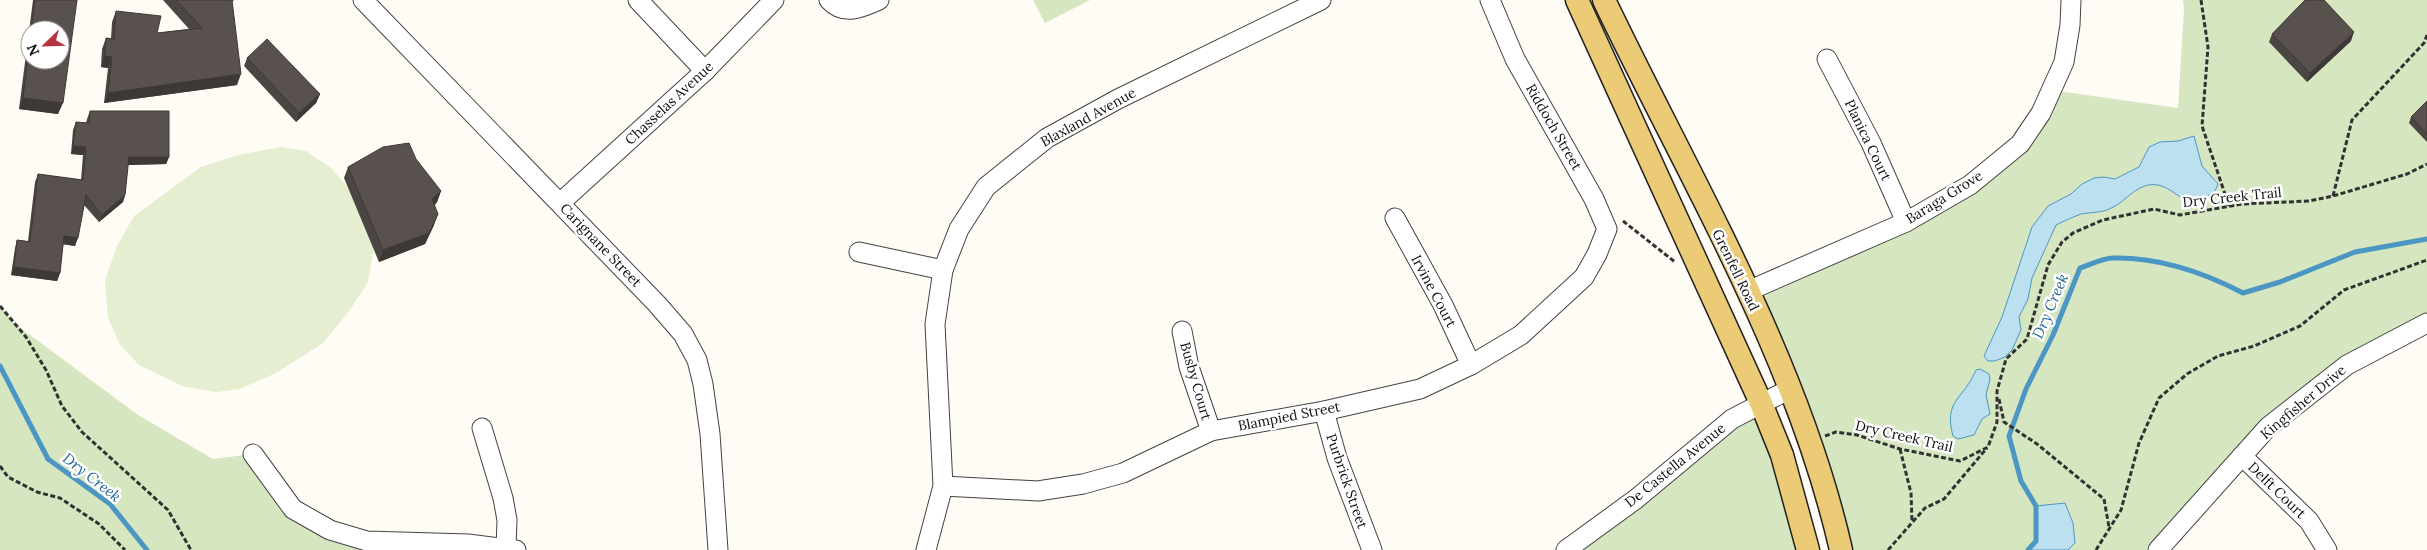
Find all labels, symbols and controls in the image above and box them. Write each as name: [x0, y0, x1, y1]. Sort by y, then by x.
north arrow: [20, 20, 70, 70]
text: N: [23, 41, 43, 59]
street label: Chasselas Avenue: [621, 57, 717, 149]
street label: Riddoch Street: [1522, 81, 1586, 174]
street label: Blaxland Avenue: [1037, 83, 1139, 151]
street label: Planica Court: [1841, 96, 1896, 184]
street label: Baraga Grove: [1902, 166, 1986, 228]
street label: Dry Creek Trail: [2182, 183, 2283, 211]
street label: Carignane Street: [556, 199, 646, 291]
street label: Grenfell Road: [1708, 226, 1764, 314]
street label: Irvine Court: [1407, 252, 1461, 331]
water label: Dry Creek: [2028, 270, 2072, 341]
street label: Busby Court: [1176, 340, 1216, 423]
street label: Kingfisher Drive: [2257, 361, 2350, 443]
street label: Blampied Street: [1236, 397, 1342, 435]
street label: Dry Creek Trail: [1853, 416, 1955, 456]
street label: De Castella Avenue: [1621, 419, 1729, 511]
street label: Purbrick Street: [1322, 431, 1372, 531]
water label: Dry Creek: [59, 448, 125, 506]
street label: Delft Court: [2244, 458, 2310, 522]

